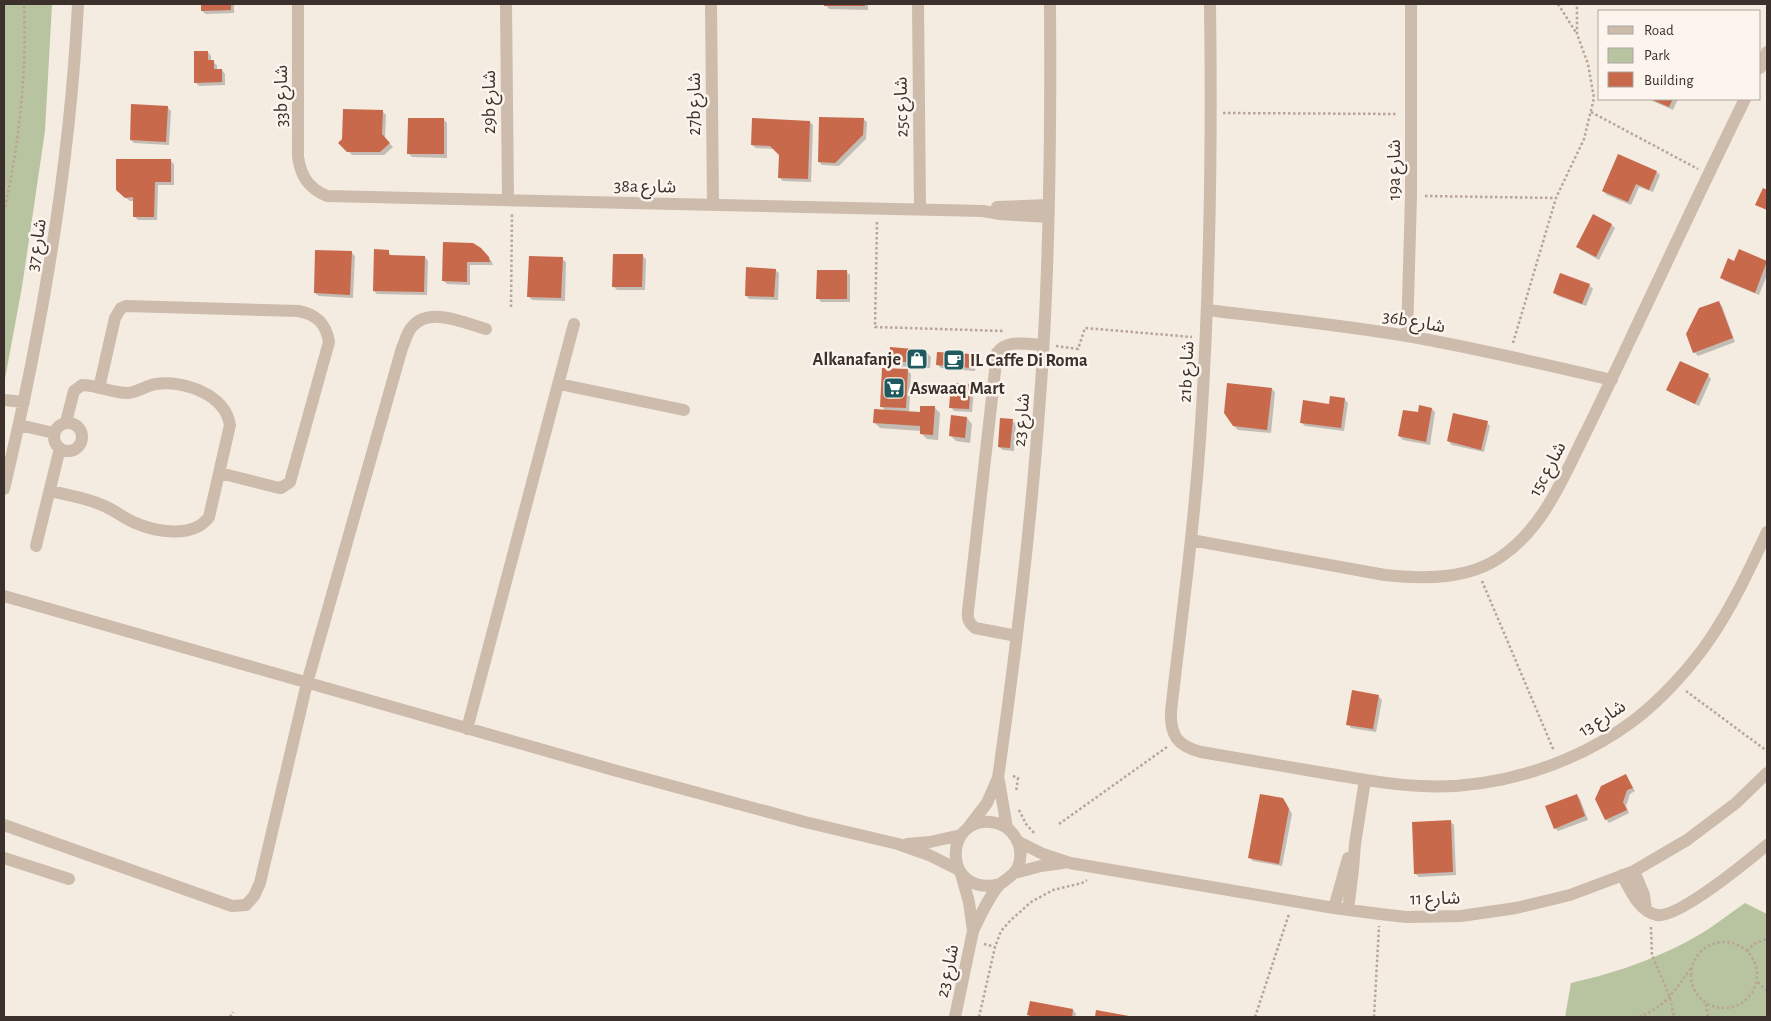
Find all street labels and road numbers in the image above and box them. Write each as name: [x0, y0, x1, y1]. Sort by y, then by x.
street label: 33b شارع: [273, 65, 295, 127]
street label: 29b شارع: [481, 70, 503, 134]
street label: 27b شارع: [686, 72, 708, 136]
street label: 25c شارع: [892, 76, 916, 137]
street label: 19a شارع: [1386, 139, 1408, 201]
street label: 38a شارع: [614, 177, 676, 201]
street label: شارع 37: [24, 218, 54, 273]
street label: 36b شارع: [1380, 308, 1447, 340]
street label: 21b شارع: [1176, 341, 1202, 404]
street label: شارع 23: [1011, 393, 1037, 448]
street label: 15c شارع: [1526, 439, 1573, 501]
street label: شارع 13: [1576, 697, 1631, 744]
street label: شارع 11: [1410, 890, 1460, 912]
street label: شارع 23: [934, 943, 966, 1000]

